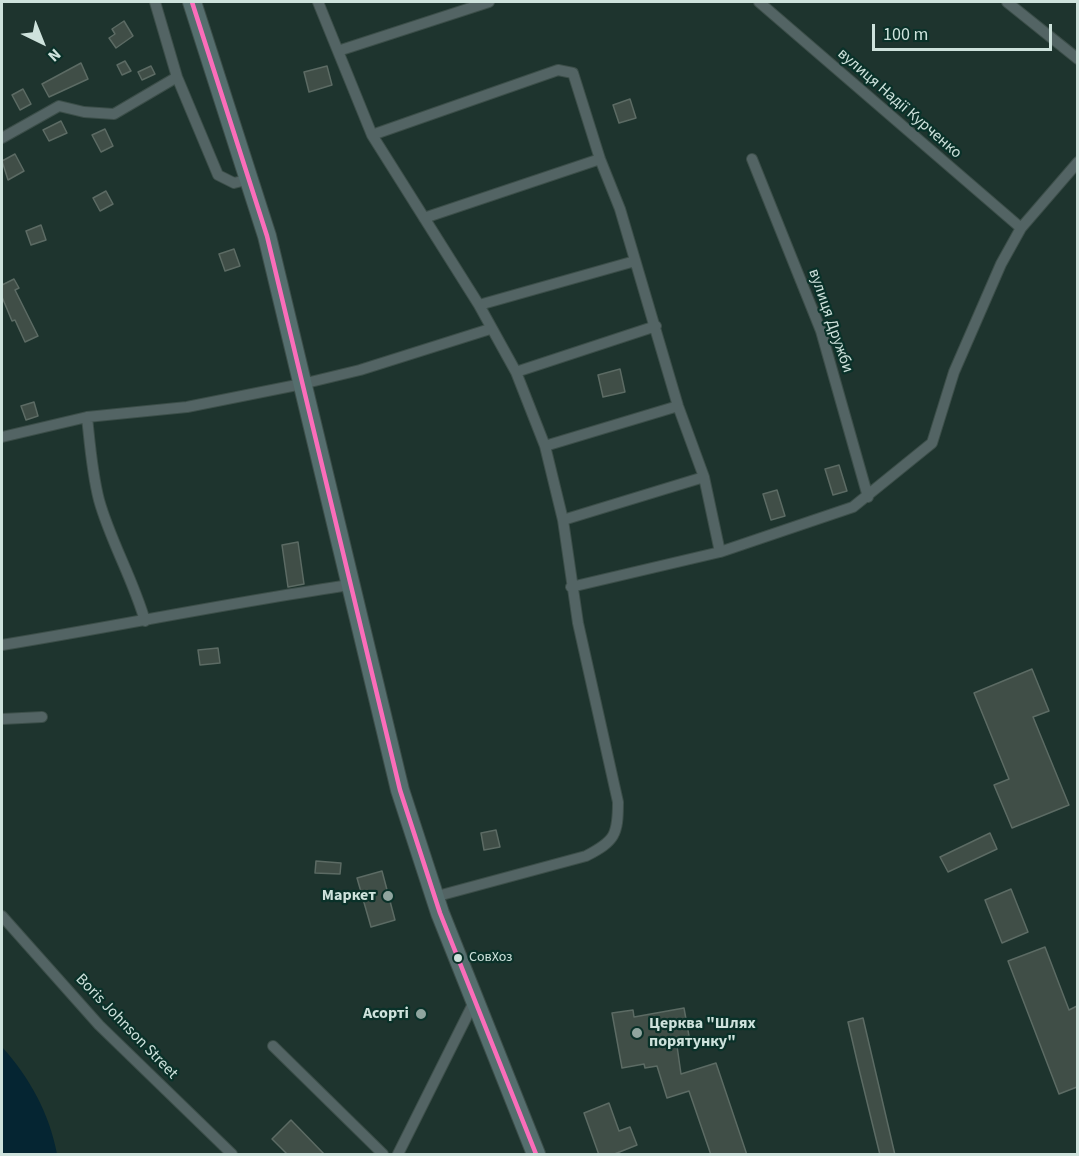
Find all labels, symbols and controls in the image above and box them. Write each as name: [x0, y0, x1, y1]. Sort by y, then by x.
north arrow: [12, 12, 72, 72]
scale bar: [875, 12, 1055, 50]
text: 100 m: [883, 22, 928, 47]
text: N: [43, 43, 66, 67]
street label: вулиця Надії Курченко: [833, 45, 965, 163]
street label: вулиця Дружби: [803, 267, 857, 375]
place label: Маркет: [322, 886, 376, 906]
marker: Маркет: [381, 889, 395, 903]
place label: СовХоз: [469, 950, 513, 966]
marker: СовХоз: [452, 952, 464, 964]
street label: Boris Johnson Street: [71, 970, 181, 1084]
place label: Асорті: [363, 1004, 409, 1024]
marker: Асорті: [414, 1007, 428, 1021]
place label: Церква "Шлях порятунку": [649, 1014, 756, 1052]
marker: Церква "Шлях порятунку": [630, 1026, 644, 1040]

